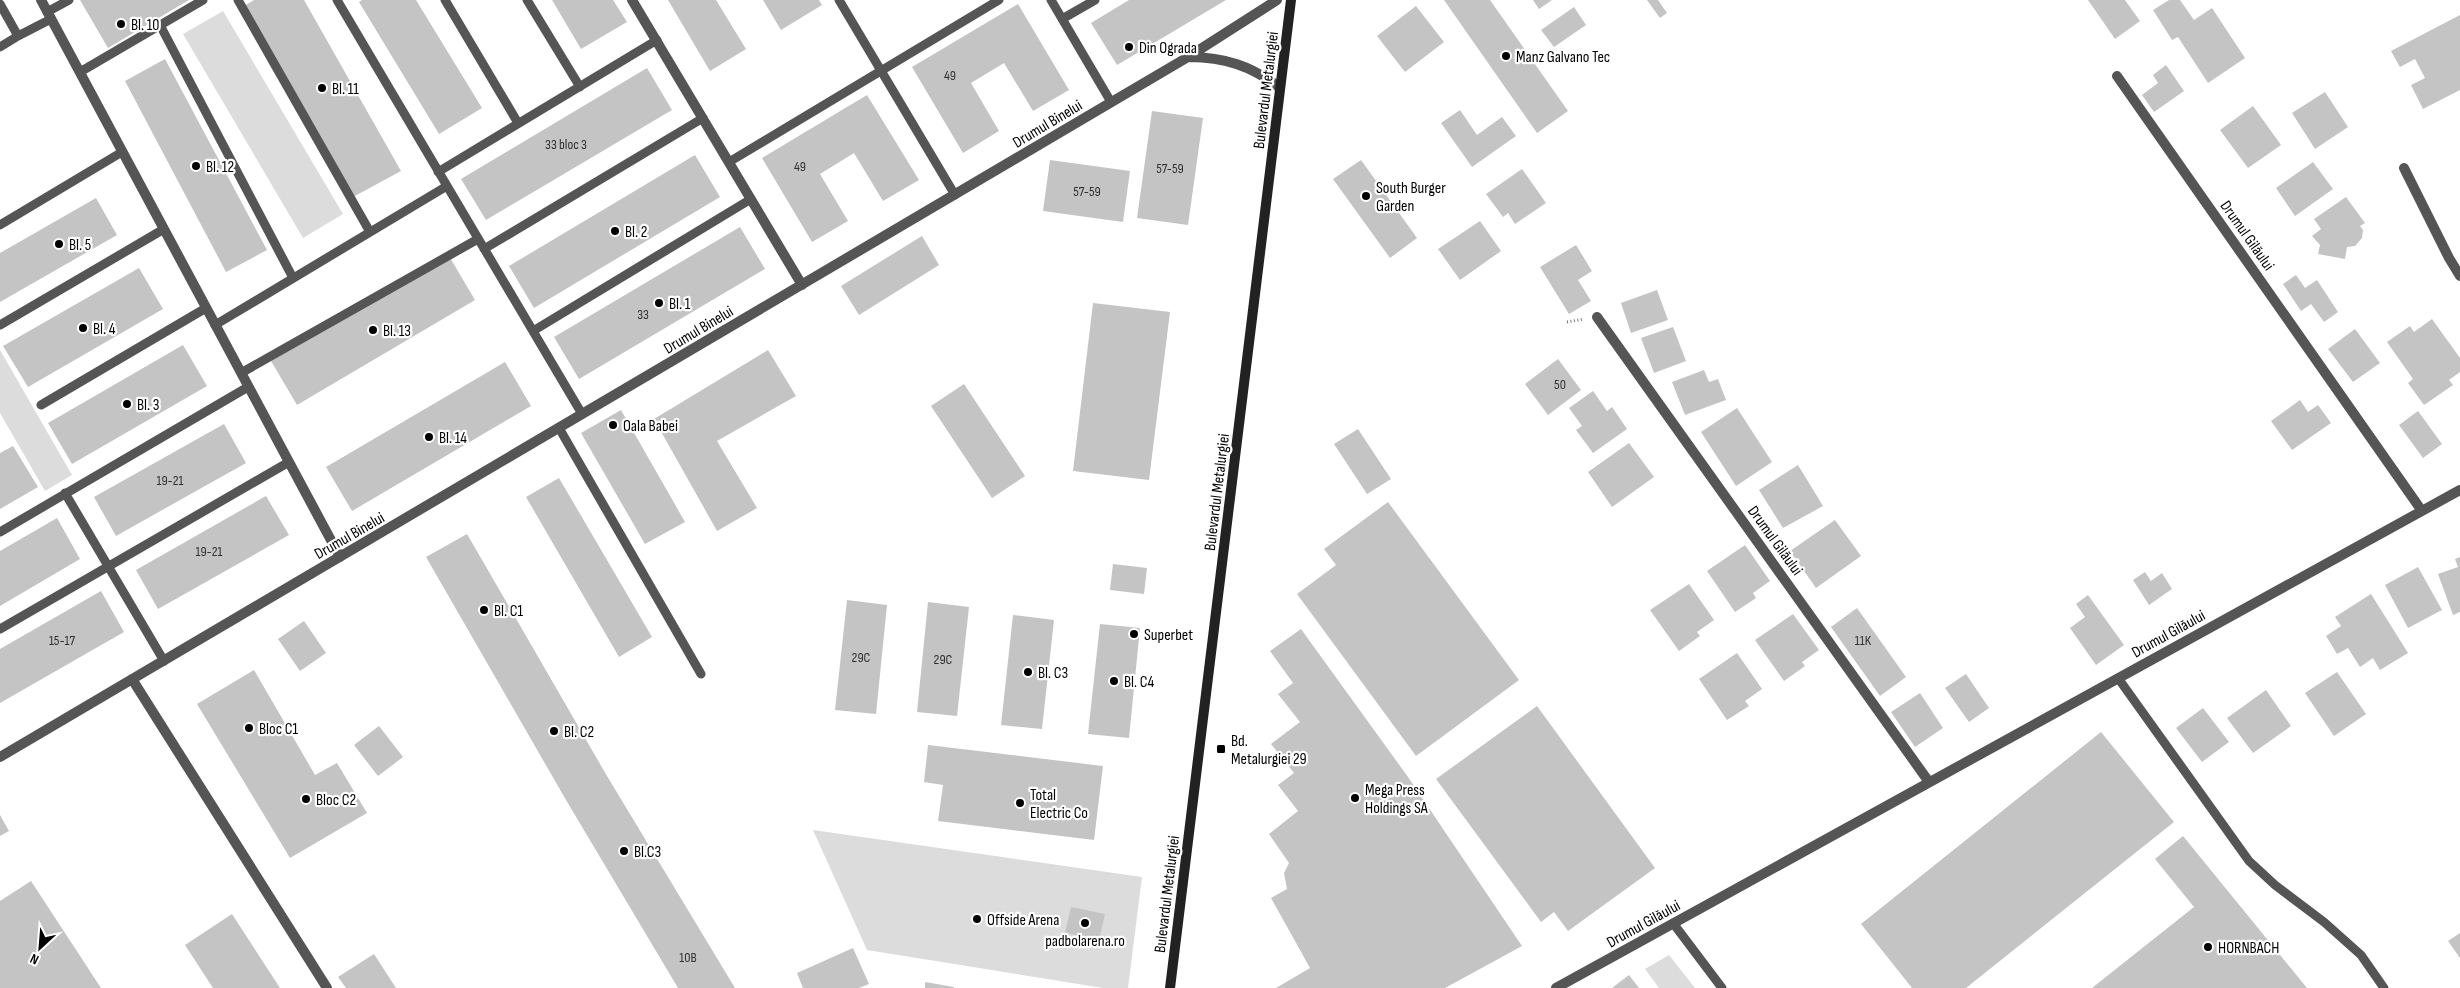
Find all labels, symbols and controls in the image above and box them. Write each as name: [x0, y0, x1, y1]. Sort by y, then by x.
place label: Bl. 10: [131, 16, 159, 35]
marker: Bl. 10: [115, 18, 127, 30]
street label: Bulevardul Metalurgiei: [1250, 31, 1283, 150]
place label: Din Ograda: [1139, 39, 1197, 58]
marker: Din Ograda: [1123, 41, 1135, 53]
place label: Manz Galvano Tec: [1516, 48, 1610, 67]
marker: Manz Galvano Tec: [1500, 50, 1512, 62]
house number: 49: [944, 67, 956, 84]
place label: Bl. 11: [332, 80, 359, 99]
marker: Bl. 11: [316, 82, 328, 94]
street label: Drumul Binelui: [1010, 96, 1086, 152]
house number: 33 bloc 3: [545, 136, 587, 153]
place label: Bl. 12: [206, 158, 234, 177]
house number: 49: [794, 158, 806, 175]
marker: Bl. 12: [190, 160, 202, 172]
house number: 57-59: [1156, 160, 1184, 177]
place label: South Burger Garden: [1376, 179, 1446, 216]
house number: 57-59: [1073, 183, 1101, 200]
marker: South Burger Garden: [1360, 190, 1372, 202]
street label: Drumul Gilăului: [2216, 197, 2278, 275]
place label: Bl. 2: [625, 223, 647, 242]
marker: Bl. 2: [609, 225, 621, 237]
place label: Bl. 5: [69, 236, 91, 255]
marker: Bl. 5: [53, 238, 65, 250]
place label: Bl. 1: [669, 295, 691, 314]
marker: Bl. 1: [653, 297, 665, 309]
street label: Drumul Binelui: [661, 302, 737, 358]
house number: 33: [637, 306, 649, 323]
place label: Bl. 4: [93, 320, 116, 339]
marker: Bl. 4: [77, 322, 89, 334]
place label: Bl. 13: [383, 322, 411, 341]
marker: Bl. 13: [367, 324, 379, 336]
house number: 50: [1554, 376, 1566, 393]
place label: Bl. 3: [137, 396, 159, 415]
marker: Bl. 3: [121, 398, 133, 410]
place label: Oala Babei: [623, 417, 678, 436]
marker: Oala Babei: [607, 419, 619, 431]
place label: Bl. 14: [439, 429, 467, 448]
marker: Bl. 14: [423, 431, 435, 443]
street label: Bulevardul Metalurgiei: [1201, 433, 1234, 552]
house number: 19-21: [157, 472, 184, 489]
street label: Drumul Gilăului: [1743, 502, 1806, 579]
street label: Drumul Binelui: [311, 509, 388, 564]
house number: 19-21: [196, 543, 223, 560]
place label: Bl. C1: [494, 602, 523, 621]
marker: Bl. C1: [478, 604, 490, 616]
street label: Drumul Gilăului: [2129, 606, 2209, 662]
place label: Superbet: [1144, 626, 1193, 645]
marker: Superbet: [1128, 628, 1140, 640]
house number: 15-17: [49, 632, 75, 649]
house number: 11K: [1855, 632, 1872, 649]
house number: 29C: [852, 649, 871, 666]
house number: 29C: [934, 651, 953, 668]
place label: Bl. C3: [1038, 664, 1068, 683]
marker: Bl. C3: [1022, 666, 1034, 678]
place label: Bl. C4: [1124, 673, 1154, 692]
marker: Bl. C4: [1108, 675, 1120, 687]
place label: Bloc C1: [259, 720, 298, 739]
marker: Bloc C1: [243, 722, 255, 734]
place label: Bl. C2: [564, 723, 594, 742]
marker: Bl. C2: [548, 725, 560, 737]
place label: Bd. Metalurgiei 29: [1231, 732, 1307, 769]
marker: Bd. Metalurgiei 29: [1215, 743, 1227, 755]
place label: Mega Press Holdings SA: [1365, 781, 1428, 818]
place label: Total Electric Co: [1030, 786, 1088, 823]
place label: Bloc C2: [316, 791, 356, 810]
marker: Mega Press Holdings SA: [1349, 792, 1361, 804]
marker: Bloc C2: [300, 793, 312, 805]
marker: Total Electric Co: [1014, 797, 1026, 809]
street label: Bulevardul Metalurgiei: [1151, 835, 1184, 954]
place label: Bl.C3: [634, 843, 661, 862]
marker: Bl.C3: [618, 845, 630, 857]
street label: Drumul Gilăului: [1604, 896, 1684, 952]
place label: Offside Arena: [987, 911, 1059, 930]
marker: Offside Arena: [971, 913, 983, 925]
marker: padbolarena.ro: [1079, 917, 1091, 929]
north arrow: [15, 923, 65, 973]
place label: padbolarena.ro: [1045, 932, 1125, 951]
place label: HORNBACH: [2218, 939, 2279, 958]
marker: HORNBACH: [2202, 941, 2214, 953]
house number: 10B: [679, 949, 697, 966]
text: N: [27, 950, 42, 969]

